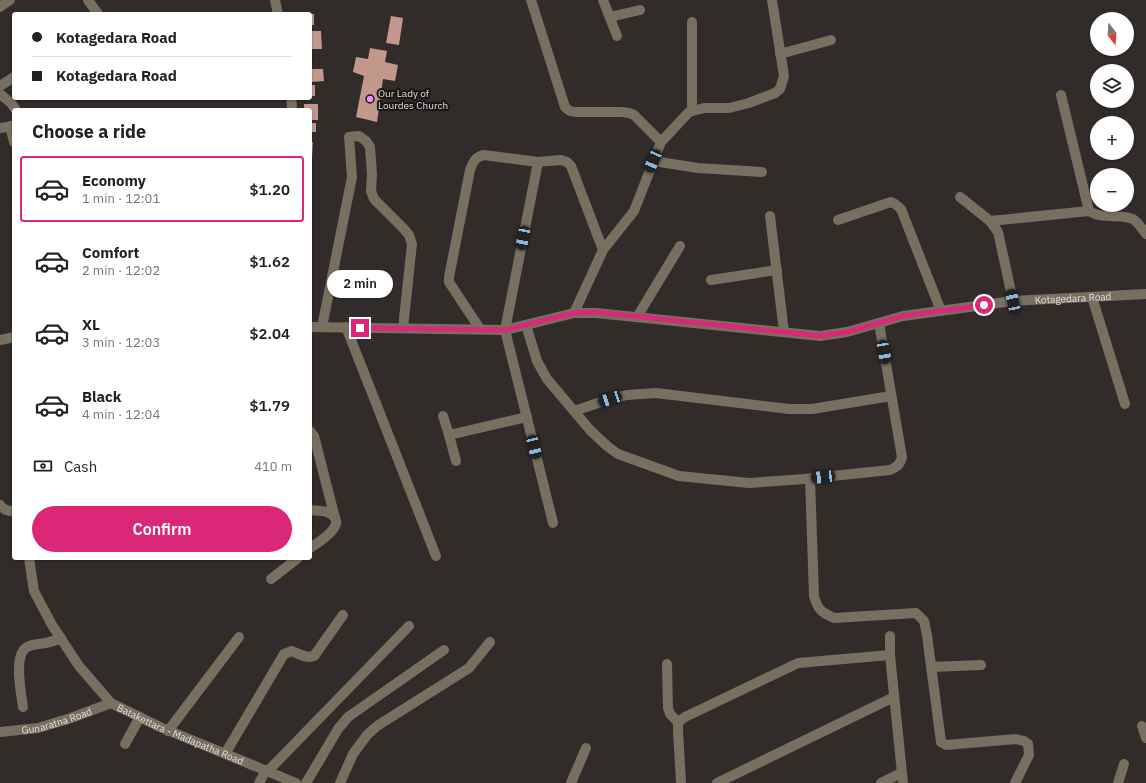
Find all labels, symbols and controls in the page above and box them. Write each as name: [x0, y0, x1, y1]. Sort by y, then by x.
north arrow: [1090, 12, 1134, 56]
map controls: [1090, 12, 1134, 212]
text: Kotagedara Road: [56, 28, 177, 47]
button: layers: [1090, 64, 1134, 108]
text: Kotagedara Road: [56, 66, 177, 85]
place label: Our Lady of Lourdes Church: [378, 87, 448, 112]
marker: Our Lady of Lourdes Church: [365, 94, 375, 104]
button: +: [1090, 116, 1134, 160]
text: Choose a ride: [32, 120, 146, 143]
car: [643, 148, 663, 174]
button: −: [1090, 168, 1134, 212]
icon: car: [34, 171, 70, 207]
text: Economy: [82, 171, 146, 190]
text: $1.20: [250, 180, 290, 199]
text: 1 min · 12:01: [82, 190, 160, 207]
car: [515, 225, 531, 251]
icon: car: [34, 243, 70, 279]
text: Comfort: [82, 243, 139, 262]
text: $1.62: [250, 252, 290, 271]
text: 2 min · 12:02: [82, 262, 160, 279]
callout: 2 min: [327, 270, 393, 298]
text: 2 min: [343, 275, 377, 292]
car: [1005, 288, 1021, 314]
street label: Kotagedara Road: [1034, 290, 1112, 307]
route start: [975, 296, 993, 314]
icon: car: [34, 315, 70, 351]
text: XL: [82, 315, 100, 334]
route end: [351, 319, 369, 337]
text: $2.04: [250, 324, 290, 343]
text: 3 min · 12:03: [82, 334, 160, 351]
car: [876, 339, 892, 365]
icon: car: [34, 387, 70, 423]
text: Black: [82, 387, 122, 406]
car: [597, 390, 623, 408]
text: $1.79: [250, 396, 290, 415]
text: 4 min · 12:04: [82, 406, 160, 423]
car: [525, 434, 543, 460]
icon: cash: [32, 455, 54, 477]
text: Cash: [64, 457, 97, 476]
text: 410 m: [254, 458, 292, 475]
car: [810, 470, 836, 484]
button: Confirm: [32, 506, 292, 552]
street label: Batakettara - Madapatha Road: [115, 701, 246, 768]
street label: Gunaratna Road: [21, 705, 94, 737]

